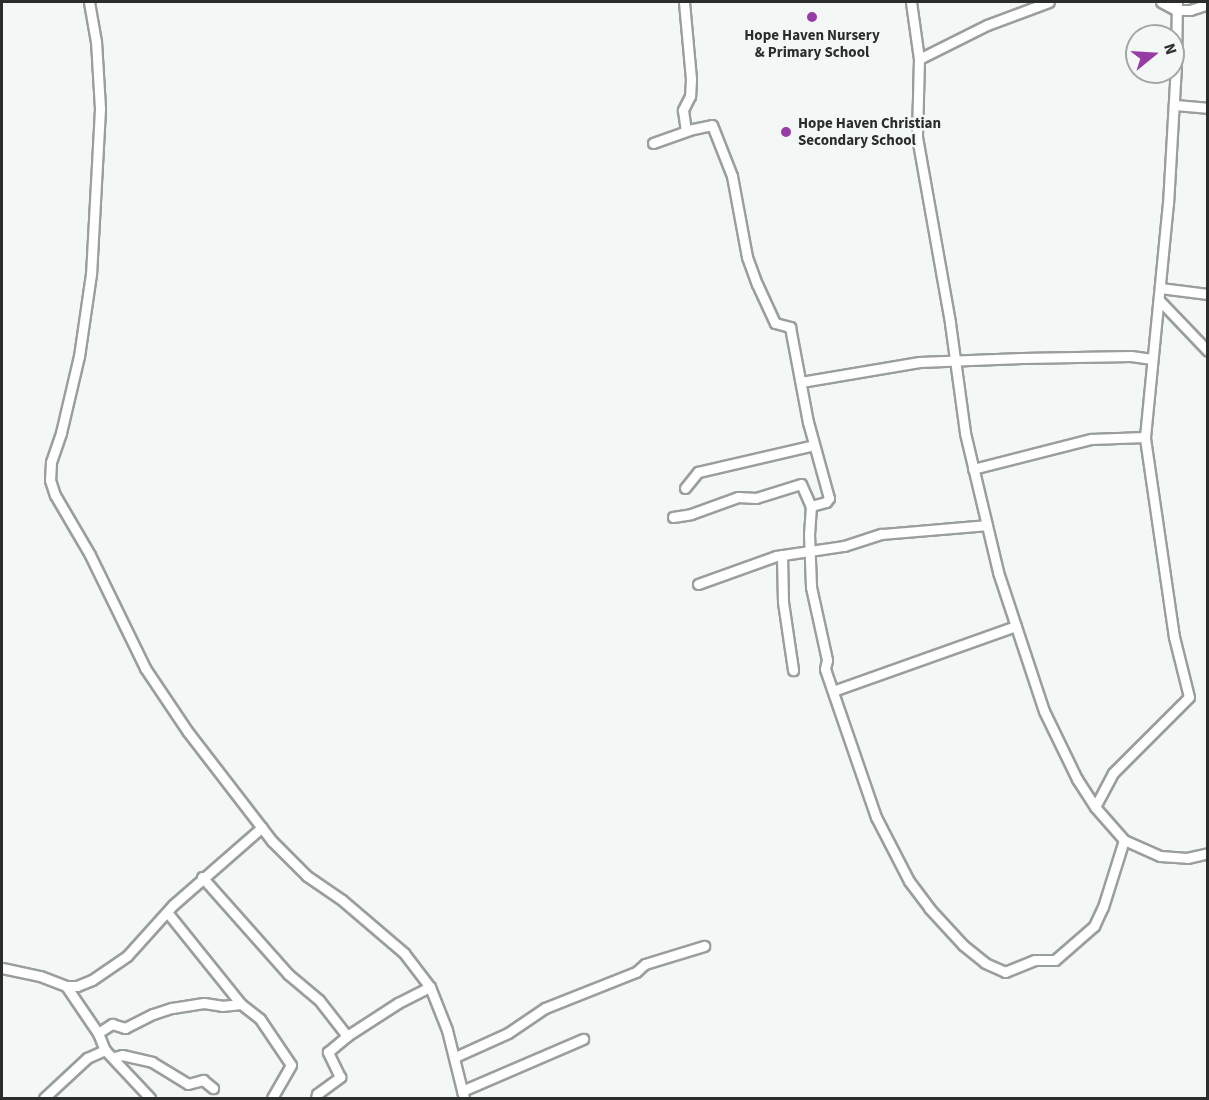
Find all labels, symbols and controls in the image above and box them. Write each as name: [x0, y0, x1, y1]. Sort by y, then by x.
marker: Hope Haven Nursery & Primary School: [805, 10, 819, 24]
north arrow: [1125, 24, 1185, 84]
place label: Hope Haven Nursery & Primary School: [744, 26, 880, 61]
text: N: [1158, 41, 1182, 58]
place label: Hope Haven Christian Secondary School: [798, 114, 941, 149]
marker: Hope Haven Christian Secondary School: [779, 125, 793, 139]

